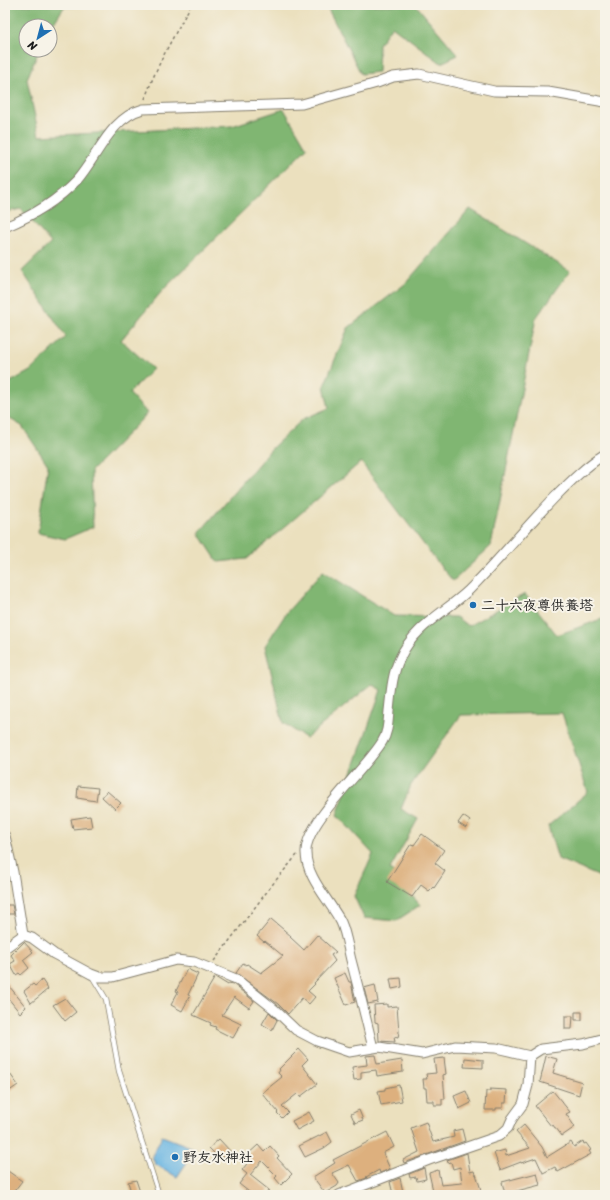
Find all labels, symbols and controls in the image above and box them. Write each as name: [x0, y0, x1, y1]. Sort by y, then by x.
north arrow: [18, 18, 58, 58]
text: N: [23, 36, 42, 56]
place label: 二十六夜尊供養塔: [481, 593, 593, 618]
marker: 二十六夜尊供養塔: [468, 600, 478, 610]
place label: 野友水神社: [183, 1145, 253, 1170]
marker: 野友水神社: [170, 1152, 180, 1162]

